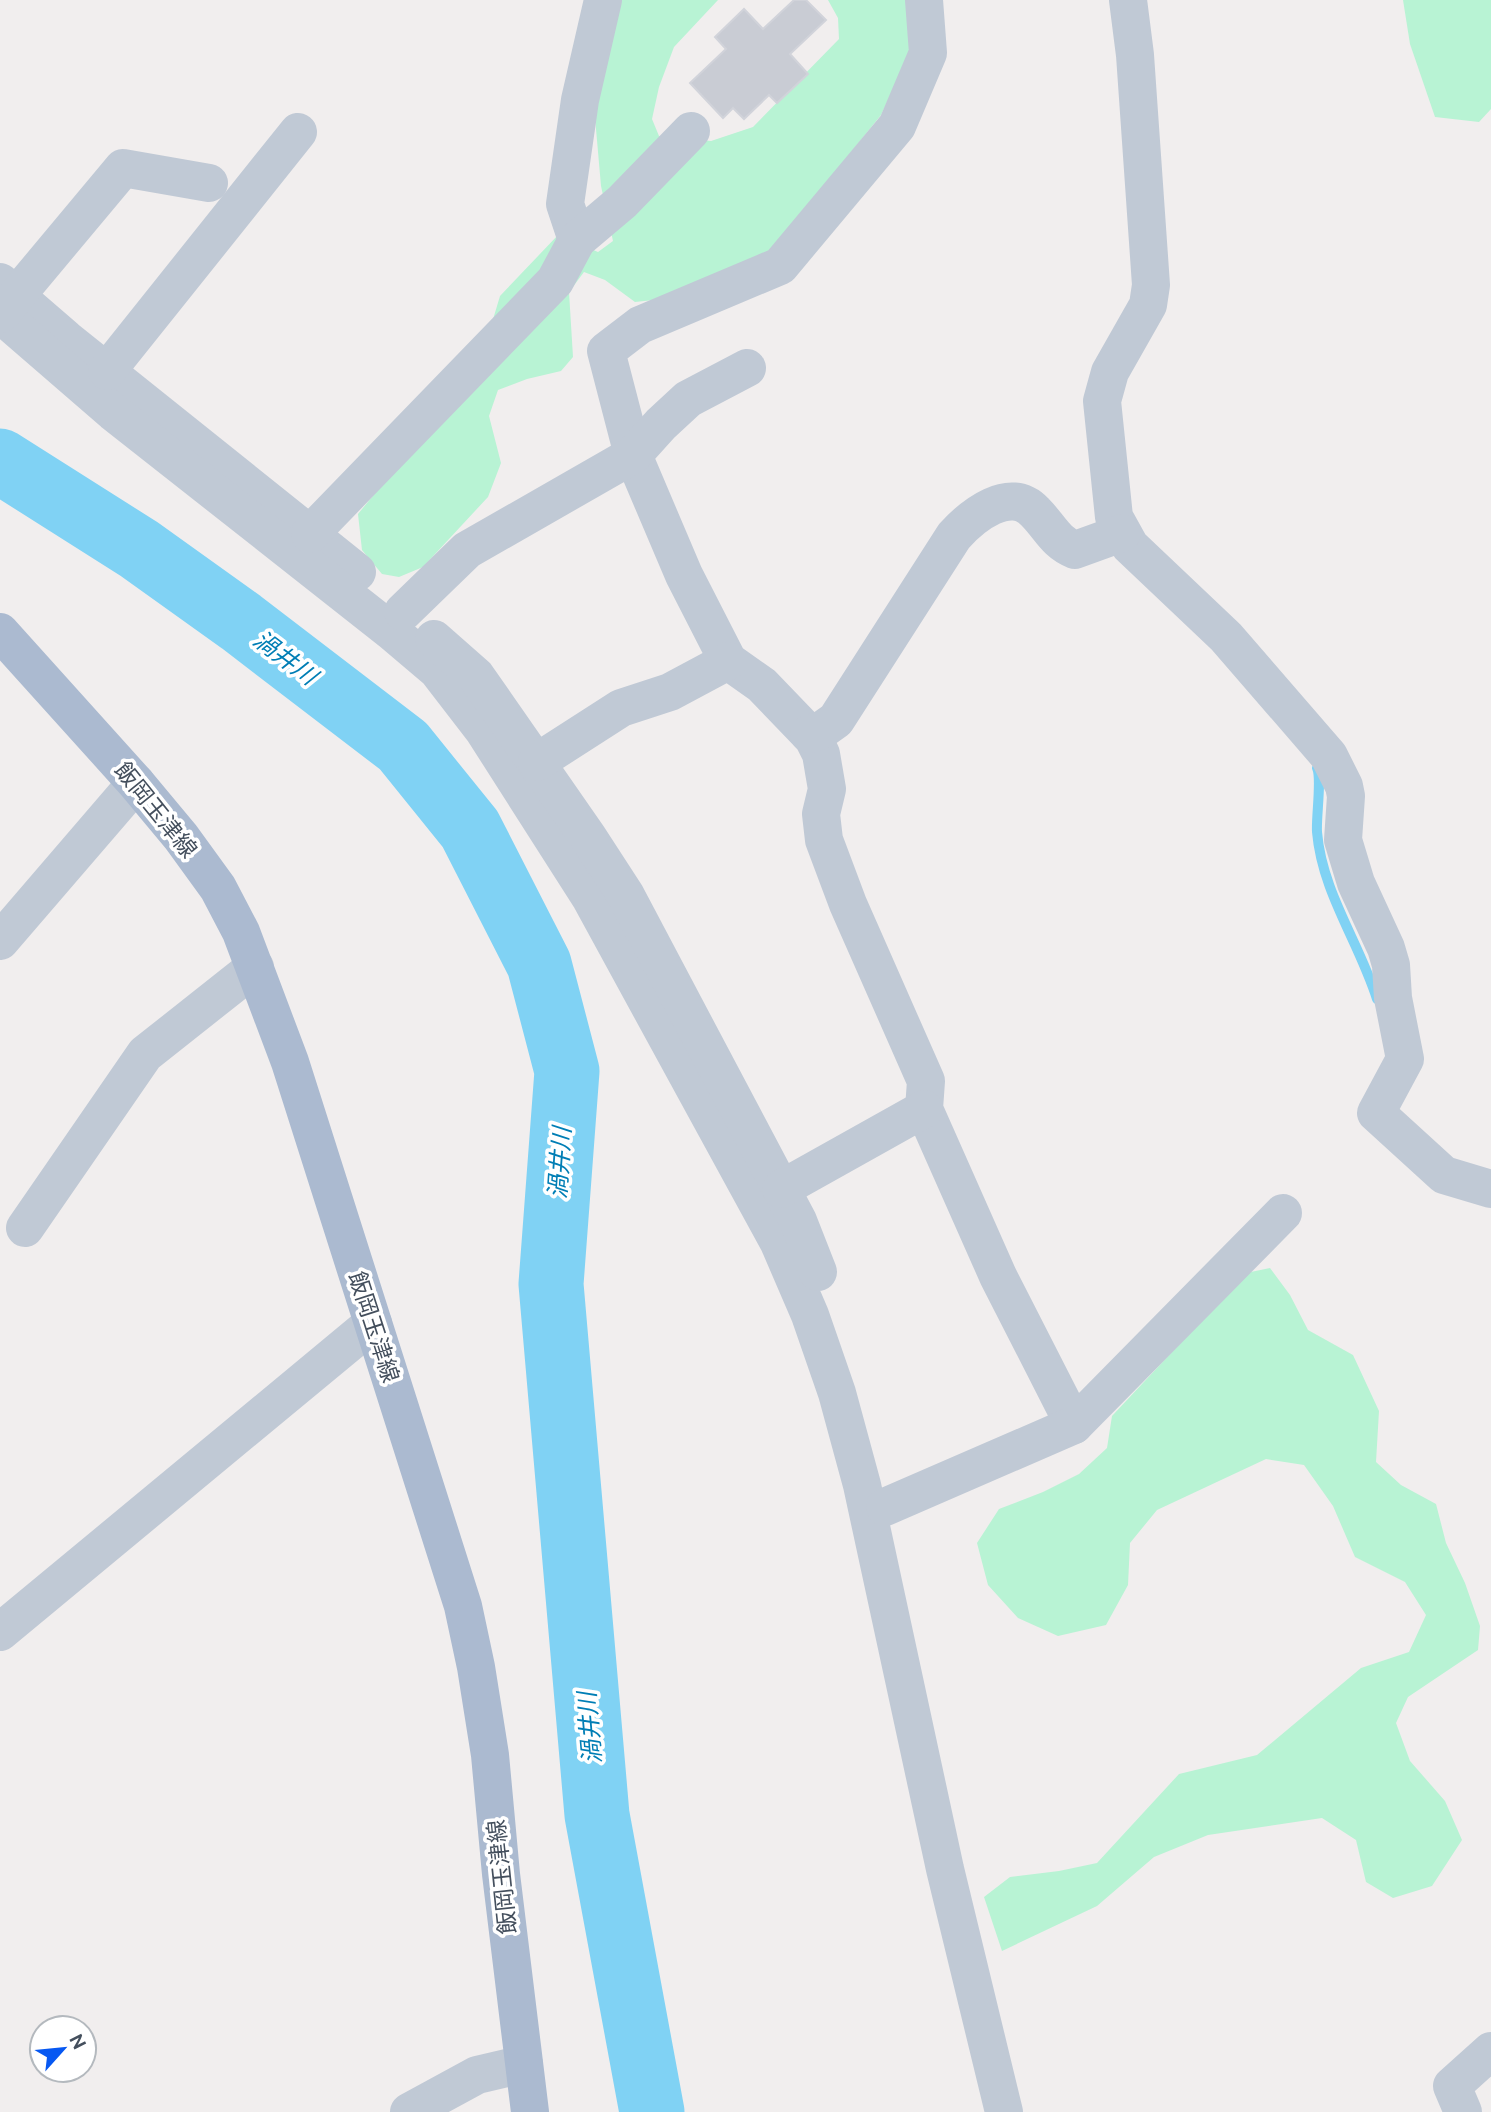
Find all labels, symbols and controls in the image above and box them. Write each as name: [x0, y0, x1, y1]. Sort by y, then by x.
water label: 渦井川: [248, 625, 325, 692]
street label: 飯岡玉津線: [110, 757, 202, 862]
water label: 渦井川: [544, 1123, 576, 1200]
street label: 飯岡玉津線: [345, 1268, 404, 1385]
water label: 渦井川: [573, 1688, 606, 1765]
street label: 飯岡玉津線: [483, 1819, 520, 1936]
north arrow: [28, 2014, 98, 2084]
text: N: [65, 2030, 91, 2053]

